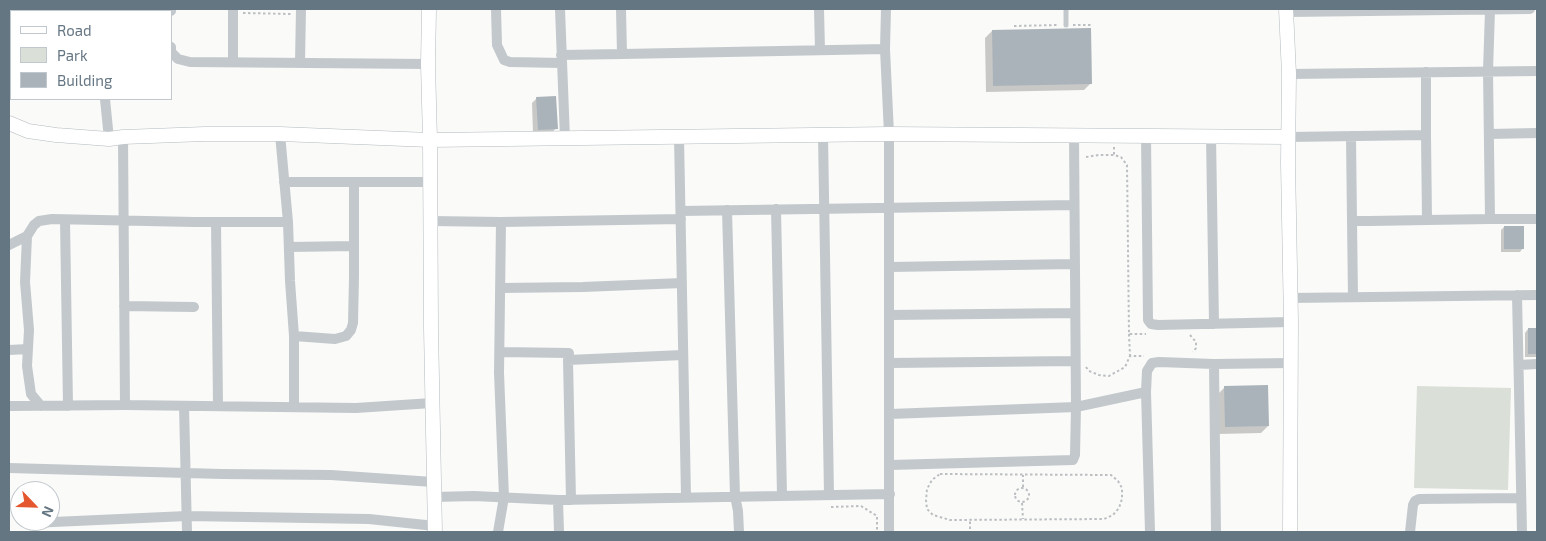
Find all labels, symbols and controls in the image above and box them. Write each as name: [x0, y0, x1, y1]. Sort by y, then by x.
legend: [10, 10, 172, 100]
text: Road: [57, 21, 92, 39]
text: Park: [57, 46, 88, 64]
text: Building: [57, 71, 112, 89]
north arrow: [10, 481, 60, 531]
text: N: [38, 504, 58, 520]

